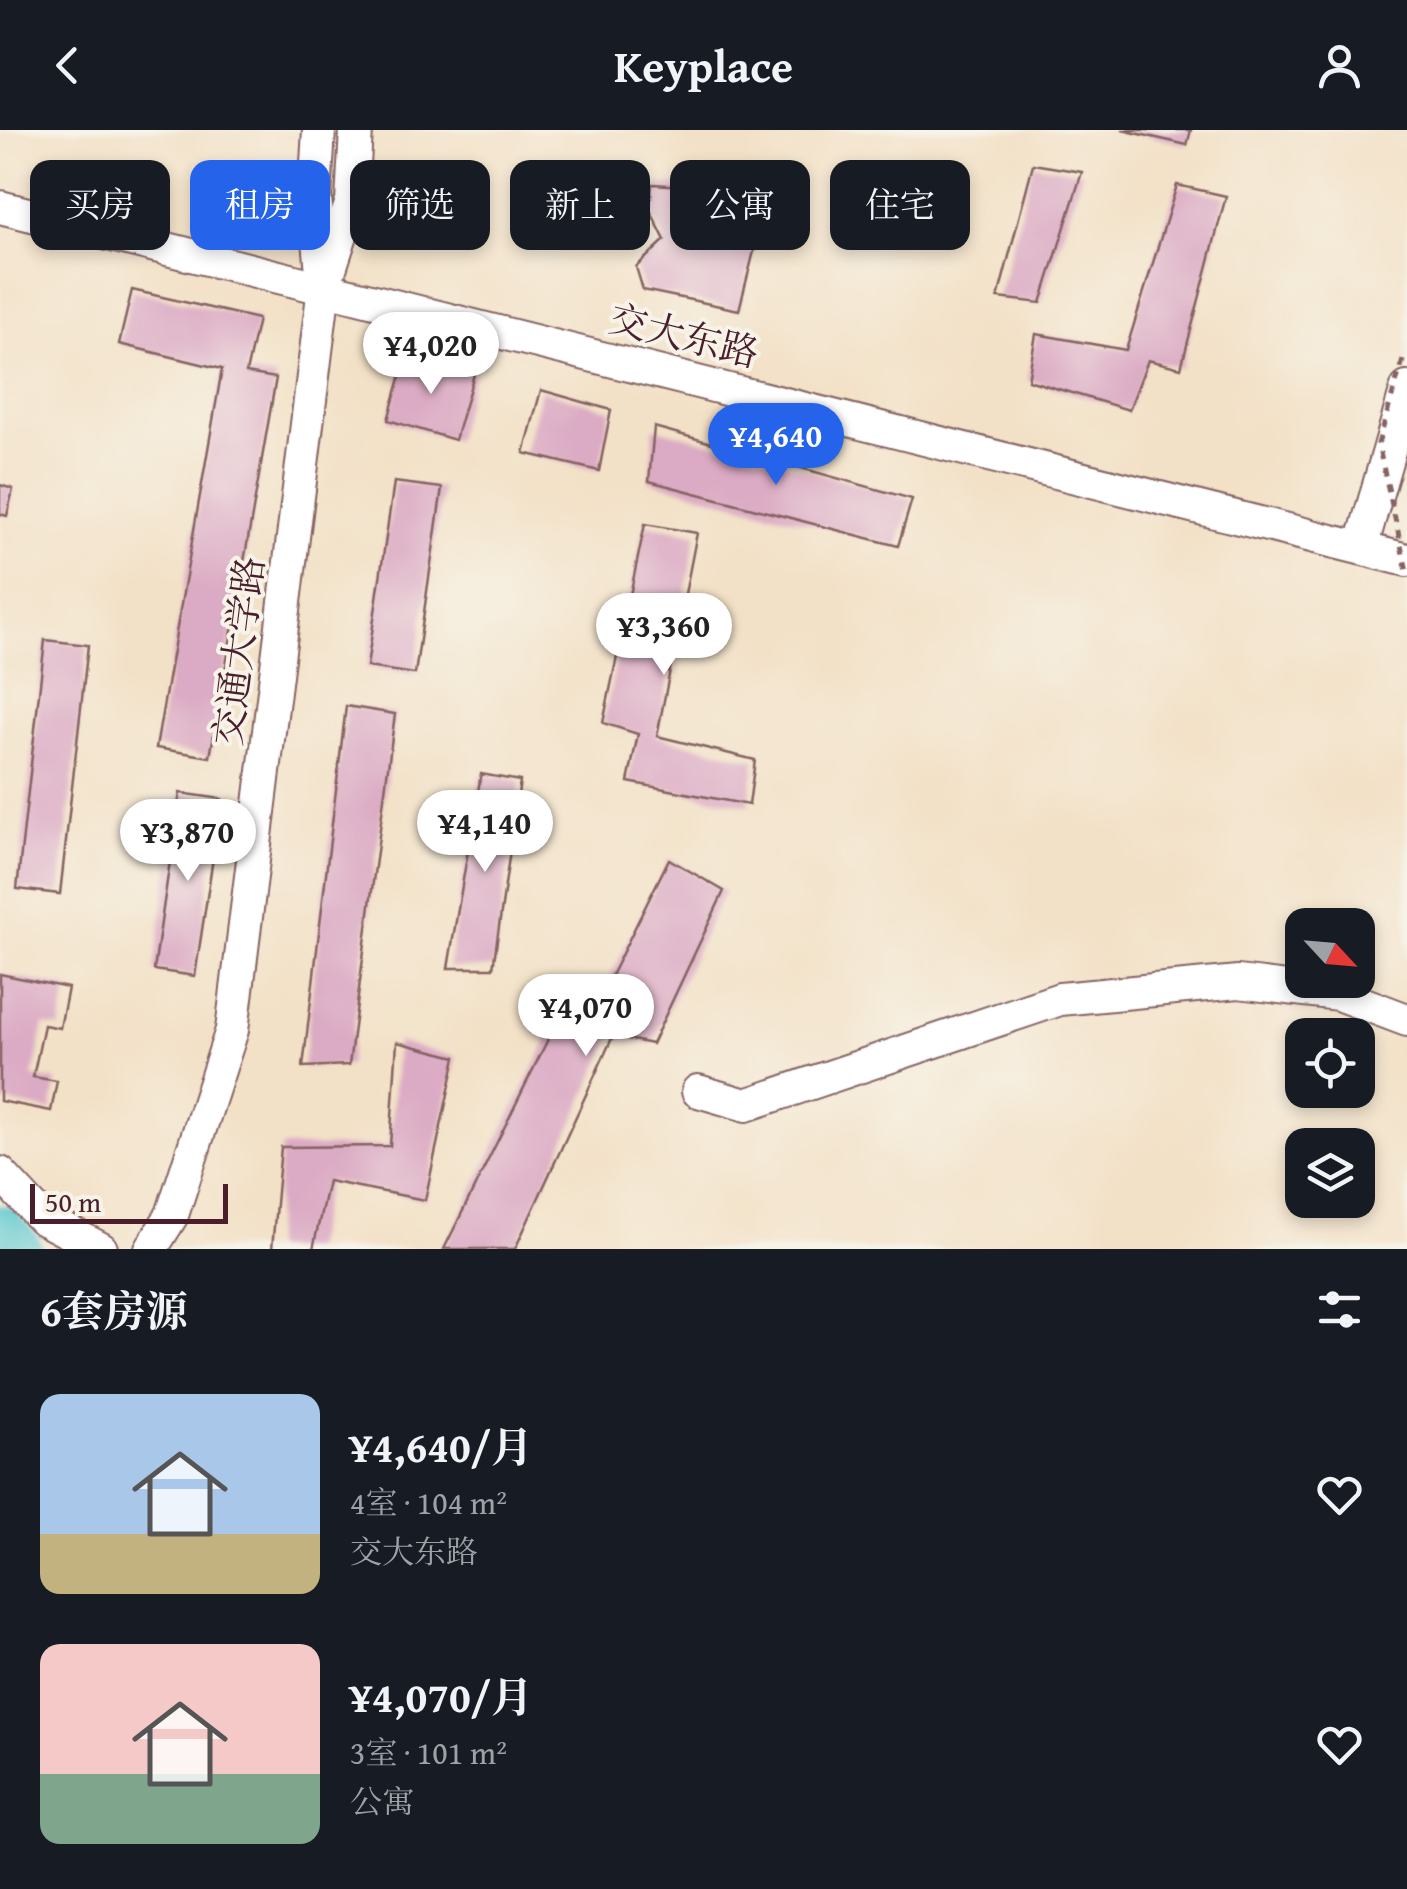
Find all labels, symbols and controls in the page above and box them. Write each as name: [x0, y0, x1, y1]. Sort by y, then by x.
text: Keyplace: [614, 33, 793, 98]
icon: back: [40, 38, 95, 93]
icon: person: [1312, 38, 1367, 93]
chip: 买房: [30, 160, 170, 250]
chip: 租房: [190, 160, 330, 250]
chip: 筛选: [350, 160, 490, 250]
chip: 新上: [510, 160, 650, 250]
chip: 公寓: [670, 160, 810, 250]
chip: 住宅: [830, 160, 970, 250]
street label: 交大东路: [604, 289, 765, 381]
pin: ¥4,020: [350, 312, 512, 397]
text: ¥4,020: [385, 321, 477, 368]
pin: ¥4,640: [695, 403, 857, 488]
text: ¥4,640: [730, 412, 822, 459]
street label: 交通大学路: [199, 553, 277, 749]
pin: ¥3,360: [583, 593, 745, 678]
text: ¥3,360: [618, 602, 710, 649]
pin: ¥4,140: [404, 790, 566, 875]
pin: ¥3,870: [107, 799, 269, 884]
text: ¥4,140: [439, 799, 531, 846]
text: ¥3,870: [142, 808, 234, 855]
north arrow: [1285, 908, 1375, 998]
map controls: [1285, 908, 1375, 1218]
pin: ¥4,070: [505, 974, 667, 1059]
text: ¥4,070: [540, 983, 632, 1030]
button: locate: [1285, 1018, 1375, 1108]
button: layers: [1285, 1128, 1375, 1218]
scale bar: [30, 1179, 228, 1224]
text: 50 m: [45, 1181, 101, 1222]
text: 6套房源: [40, 1280, 188, 1341]
icon: filters: [1312, 1282, 1367, 1337]
text: ¥4,640/月: [350, 1416, 533, 1477]
icon: home: [120, 1434, 240, 1554]
icon: heart: [1312, 1467, 1367, 1522]
text: 4室 · 104 m²: [350, 1479, 507, 1526]
text: 交大东路: [350, 1528, 478, 1575]
text: ¥4,070/月: [350, 1666, 533, 1727]
icon: home: [120, 1684, 240, 1804]
icon: heart: [1312, 1717, 1367, 1772]
text: 3室 · 101 m²: [350, 1729, 507, 1776]
text: 公寓: [350, 1778, 414, 1825]

